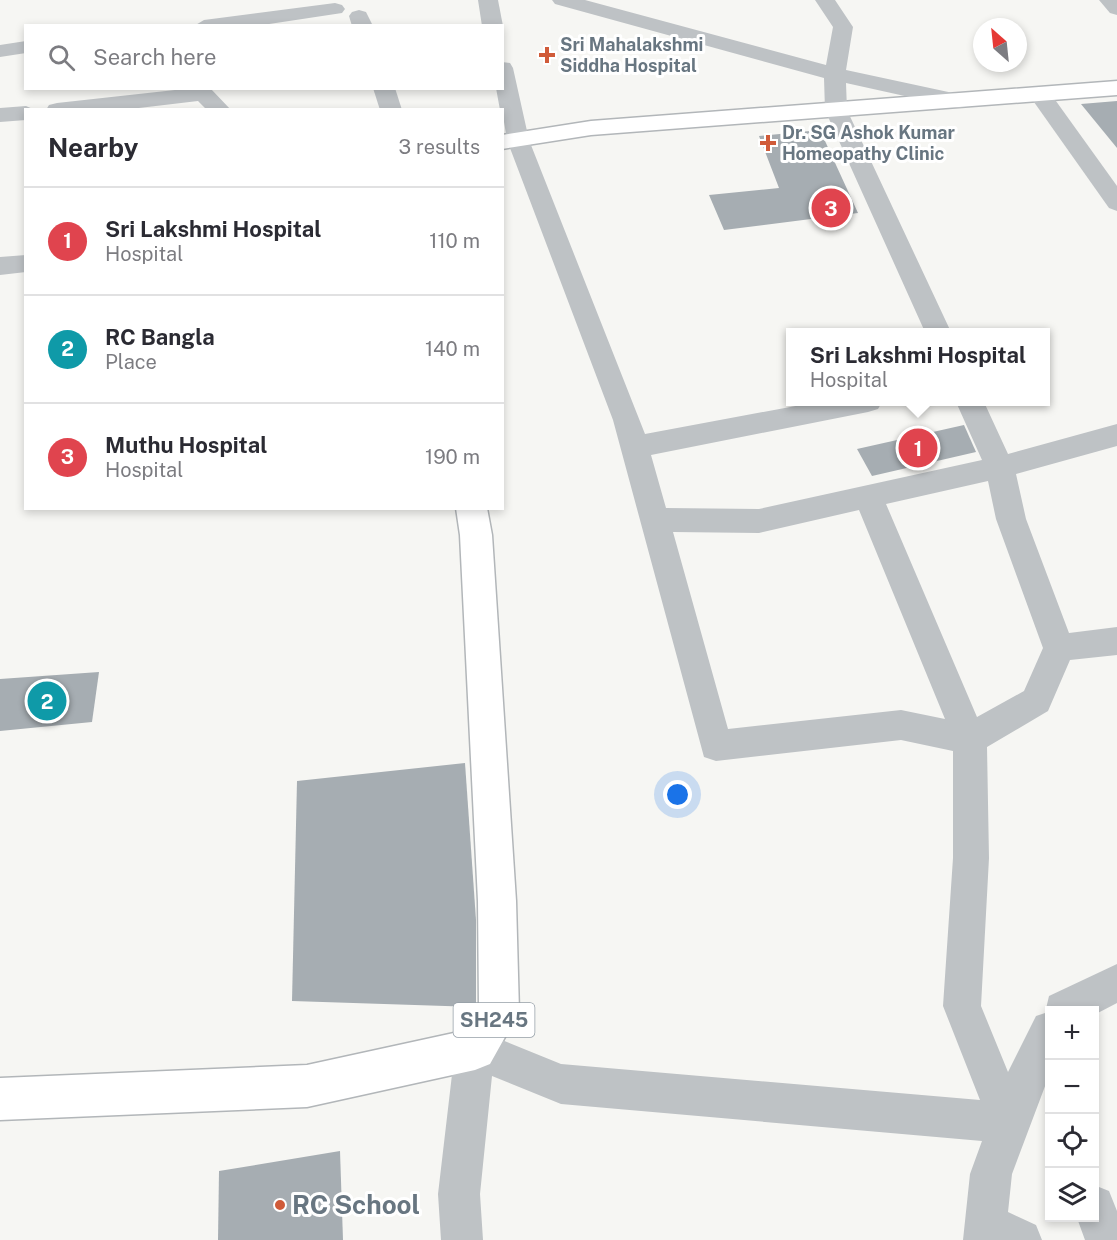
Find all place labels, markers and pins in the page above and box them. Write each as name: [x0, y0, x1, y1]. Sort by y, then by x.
place label: Sri Mahalakshmi Siddha Hospital: [560, 34, 703, 76]
marker: Sri Mahalakshmi Siddha Hospital: [538, 46, 556, 64]
place label: Dr. SG Ashok Kumar Homeopathy Clinic: [782, 122, 955, 164]
marker: Dr. SG Ashok Kumar Homeopathy Clinic: [759, 134, 777, 152]
pin: 3: [812, 186, 850, 230]
pin: 1: [898, 426, 938, 470]
pin: 2: [28, 678, 66, 724]
place label: RC School: [292, 1189, 420, 1220]
marker: RC School: [273, 1198, 287, 1212]

